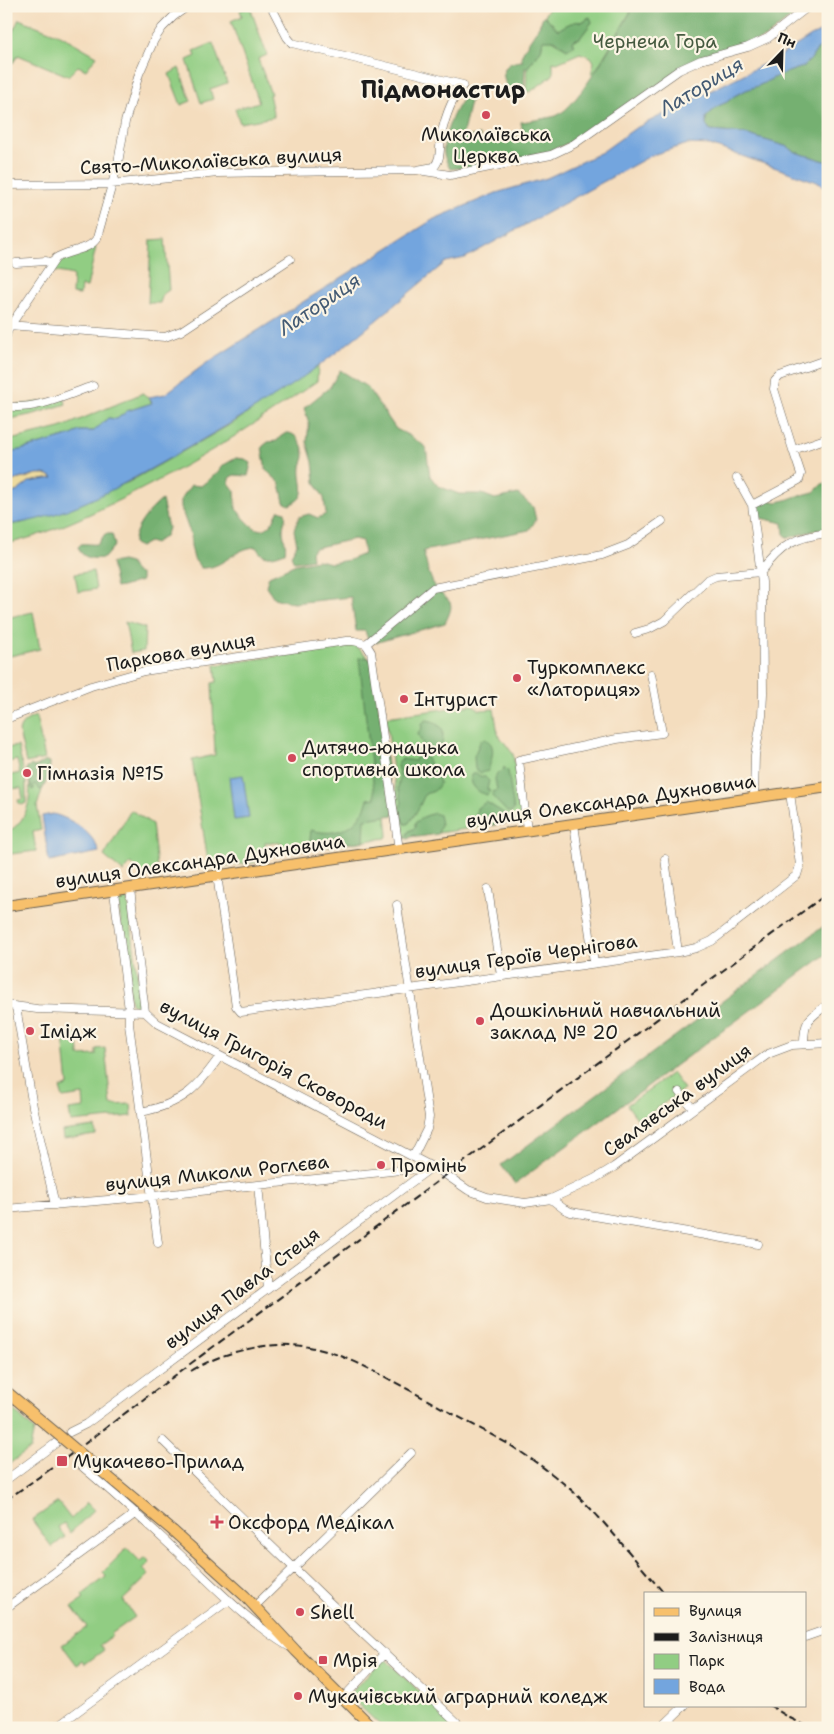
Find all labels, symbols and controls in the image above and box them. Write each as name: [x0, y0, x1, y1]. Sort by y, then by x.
north arrow: [756, 28, 806, 78]
text: Пн: [775, 28, 799, 52]
park label: Чернеча Гора: [593, 29, 717, 54]
water label: Латориця: [653, 51, 748, 122]
district label: Підмонастир: [361, 74, 525, 106]
marker: Миколаївська Церква: [480, 109, 492, 121]
place label: Миколаївська Церква: [421, 122, 551, 169]
street label: Свято-Миколаївська вулиця: [79, 142, 343, 180]
water label: Латориця: [272, 267, 365, 342]
street label: Паркова вулиця: [105, 627, 257, 677]
place label: Туркомплекс «Латориця»: [527, 655, 646, 702]
marker: Туркомплекс «Латориця»: [511, 672, 523, 684]
place label: Інтурист: [414, 687, 498, 712]
marker: Інтурист: [398, 693, 410, 705]
place label: Дитячо-юнацька спортивна школа: [302, 735, 465, 782]
marker: Дитячо-юнацька спортивна школа: [286, 752, 298, 764]
place label: Гімназія №15: [37, 761, 164, 786]
marker: Гімназія №15: [21, 767, 33, 779]
street label: вулиця Олександра Духновича: [465, 768, 757, 834]
street label: вулиця Олександра Духновича: [54, 828, 346, 894]
street label: вулиця Героїв Чернігова: [413, 928, 639, 984]
street label: вулиця Григорія Сковороди: [156, 993, 392, 1135]
place label: Дошкільний навчальний заклад № 20: [490, 998, 721, 1045]
marker: Дошкільний навчальний заклад № 20: [474, 1015, 486, 1027]
place label: Імідж: [40, 1019, 96, 1044]
marker: Імідж: [24, 1025, 36, 1037]
street label: Свалявська вулиця: [598, 1038, 756, 1162]
street label: вулиця Миколи Роглєва: [104, 1149, 330, 1197]
place label: Промінь: [391, 1153, 467, 1178]
marker: Промінь: [375, 1159, 387, 1171]
street label: вулиця Павла Стеця: [159, 1221, 325, 1355]
place label: Мукачево-Прилад: [73, 1449, 244, 1474]
marker: Мукачево-Прилад: [55, 1454, 69, 1468]
place label: Оксфорд Медікал: [228, 1510, 395, 1535]
marker: Оксфорд Медікал: [210, 1515, 224, 1529]
legend: [644, 1592, 806, 1706]
place label: Shell: [310, 1600, 354, 1625]
text: Вулиця: [689, 1601, 742, 1621]
marker: Shell: [294, 1606, 306, 1618]
text: Залізниця: [689, 1627, 763, 1647]
place label: Мрія: [333, 1648, 378, 1673]
text: Парк: [689, 1651, 725, 1671]
marker: Мрія: [317, 1654, 329, 1666]
text: Вода: [689, 1677, 726, 1697]
place label: Мукачівський аграрний коледж: [308, 1684, 607, 1709]
marker: Мукачівський аграрний коледж: [292, 1690, 304, 1702]

